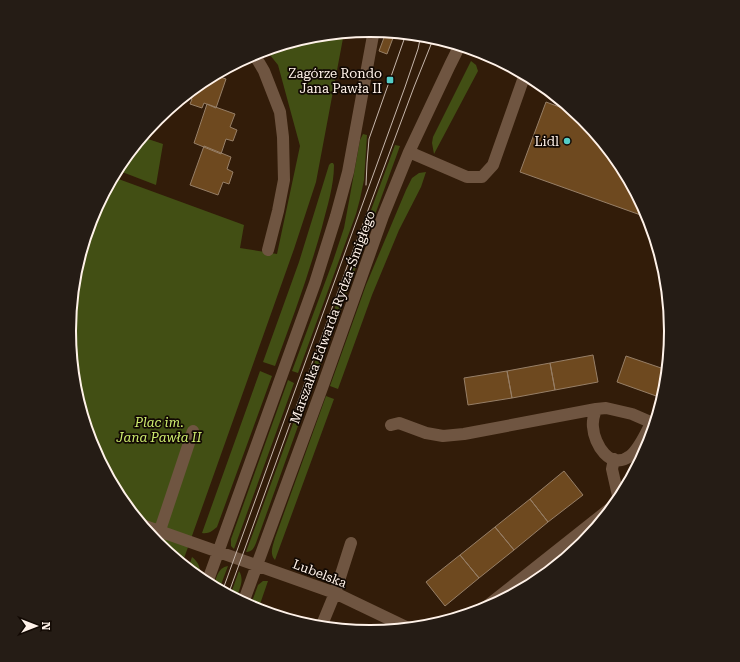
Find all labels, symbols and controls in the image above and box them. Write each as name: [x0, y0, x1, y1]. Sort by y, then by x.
place label: Zagórze Rondo Jana Pawła II: [288, 66, 382, 96]
marker: Zagórze Rondo Jana Pawła II: [385, 75, 395, 85]
place label: Lidl: [534, 134, 559, 149]
marker: Lidl: [562, 136, 572, 146]
street label: Marszałka Edwarda Rydza-Śmigłego: [286, 208, 378, 426]
park label: Plac im. Jana Pawła II: [115, 415, 203, 445]
street label: Lubelska: [291, 556, 349, 591]
north arrow: [16, 606, 56, 646]
text: N: [39, 622, 52, 631]

